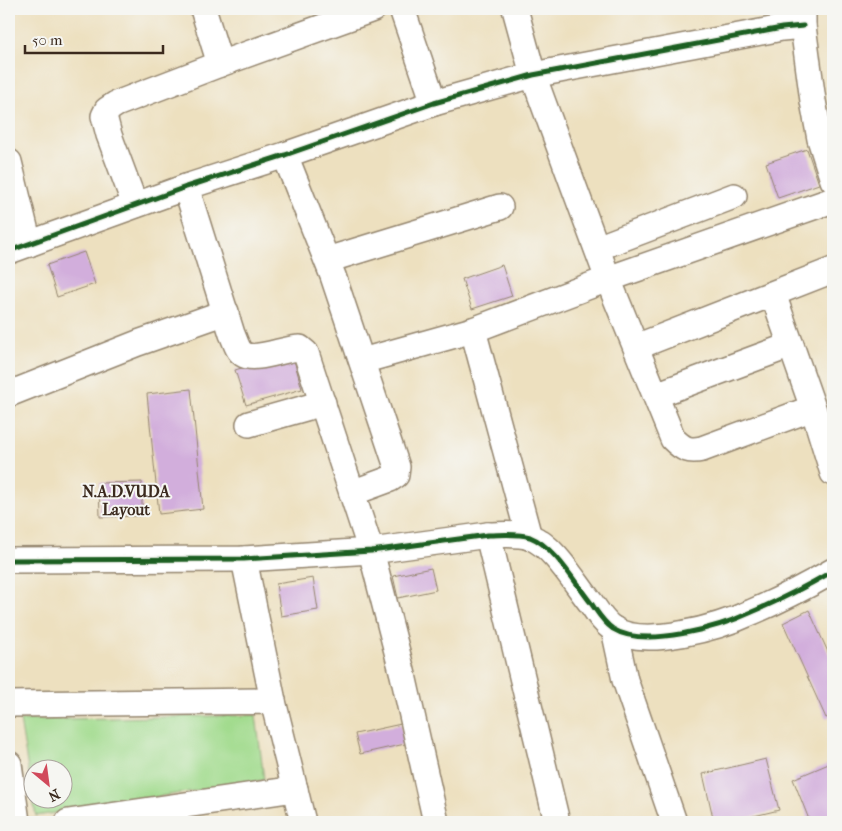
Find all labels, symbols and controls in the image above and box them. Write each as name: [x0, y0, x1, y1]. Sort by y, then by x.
scale bar: [25, 22, 162, 54]
text: 50 m: [32, 31, 63, 49]
district label: N.A.D.VUDA Layout: [82, 482, 170, 520]
north arrow: [22, 758, 72, 808]
text: N: [45, 785, 63, 805]

